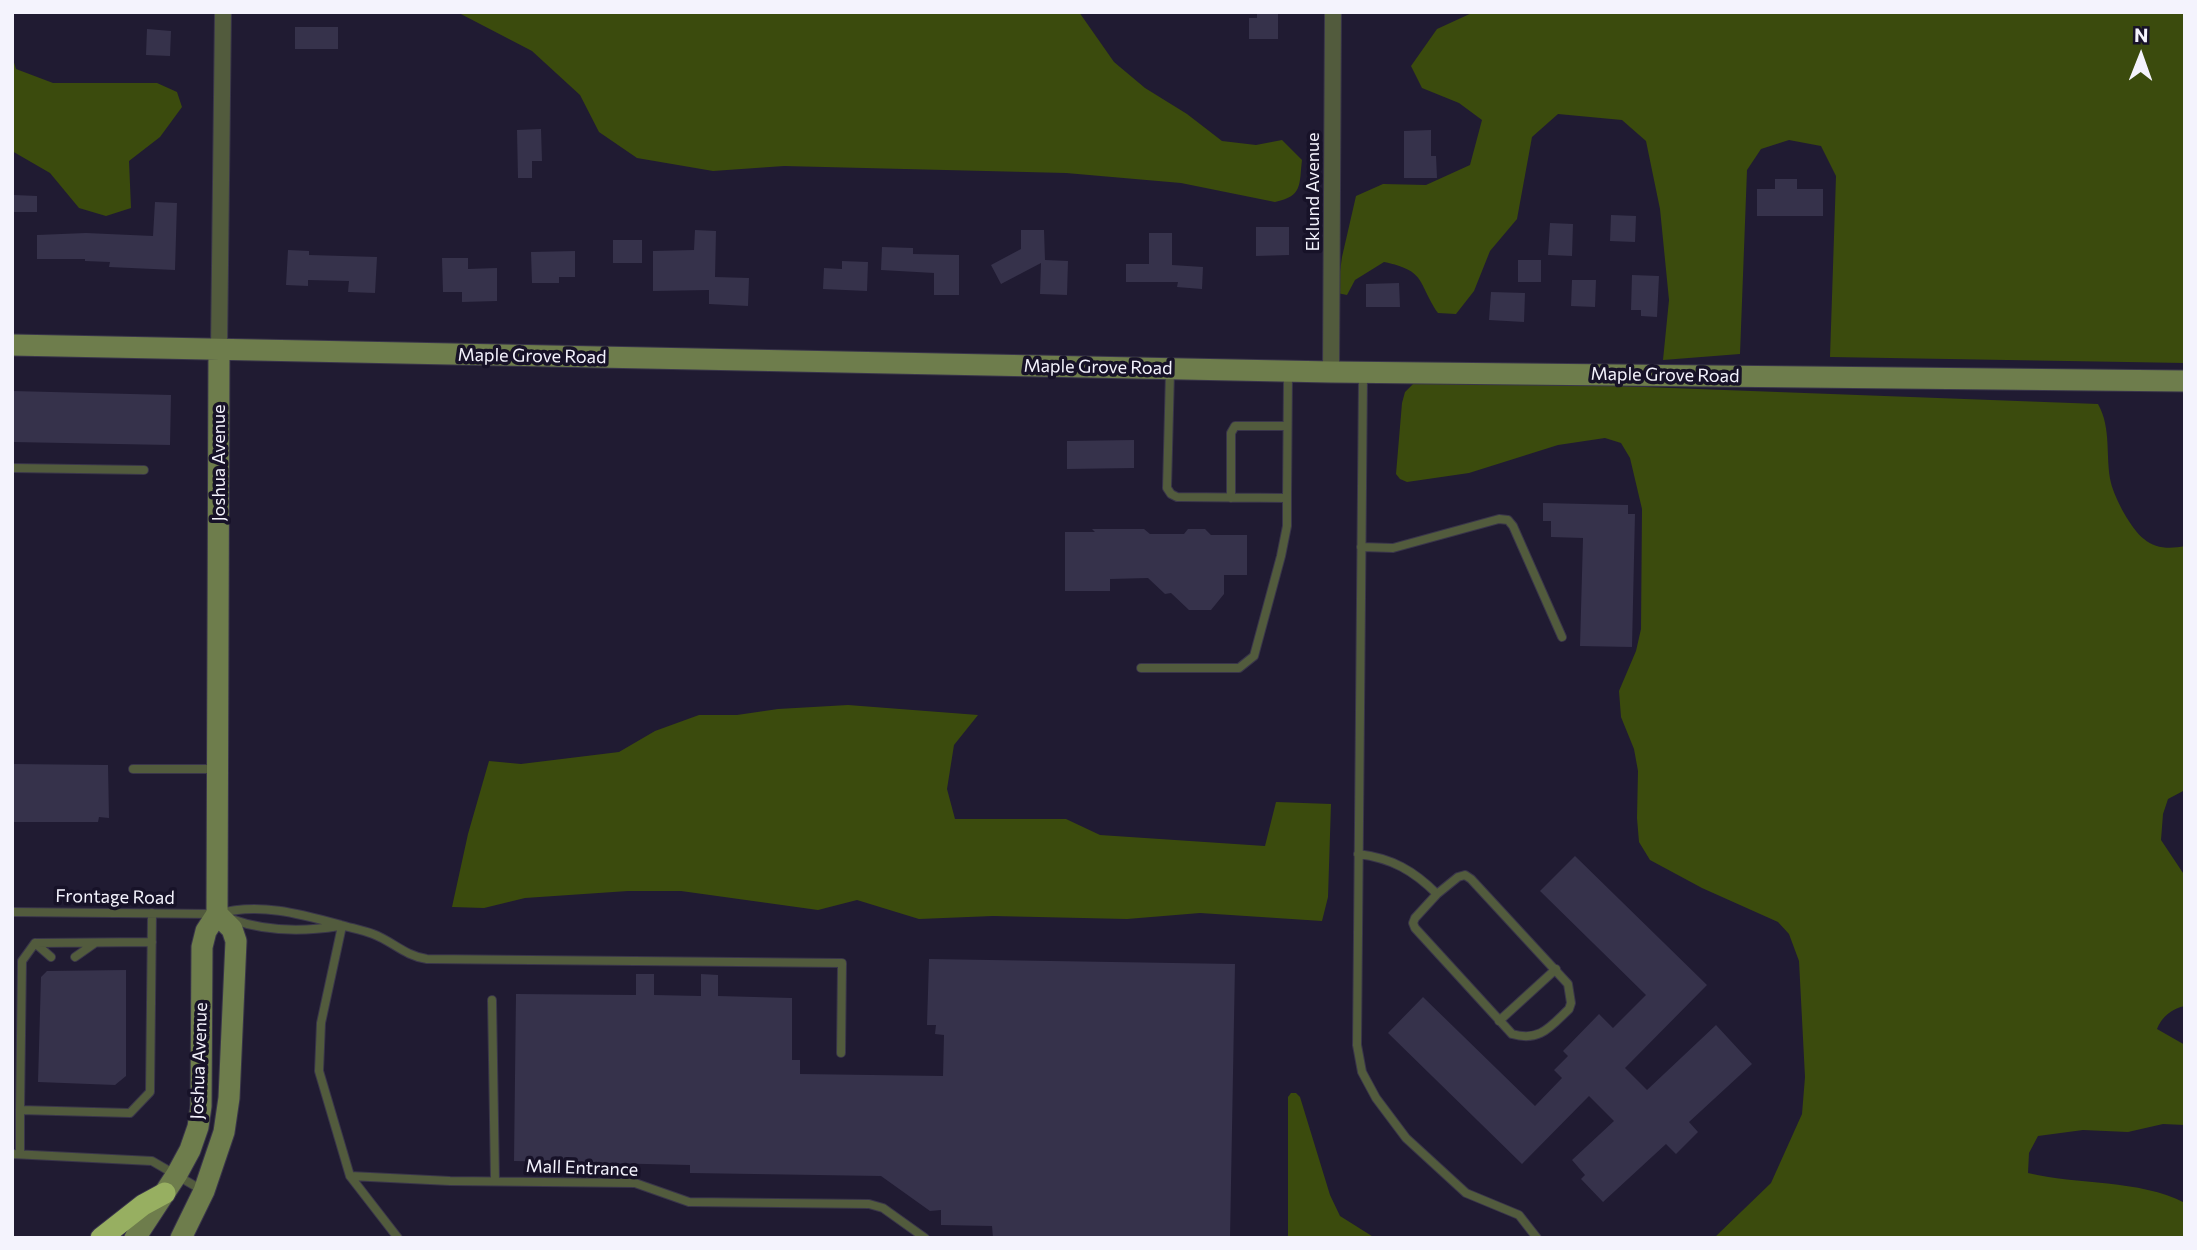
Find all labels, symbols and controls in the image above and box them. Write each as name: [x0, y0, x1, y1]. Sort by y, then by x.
north arrow: [2106, 21, 2176, 91]
text: N: [2134, 23, 2149, 46]
street label: Eklund Avenue: [1302, 132, 1324, 252]
street label: Maple Grove Road: [457, 344, 607, 368]
street label: Maple Grove Road: [1023, 355, 1173, 379]
street label: Maple Grove Road: [1590, 363, 1740, 387]
street label: Joshua Avenue: [208, 404, 230, 522]
street label: Frontage Road: [55, 885, 175, 909]
street label: Joshua Avenue: [186, 1002, 212, 1120]
street label: Mall Entrance: [525, 1155, 639, 1181]

